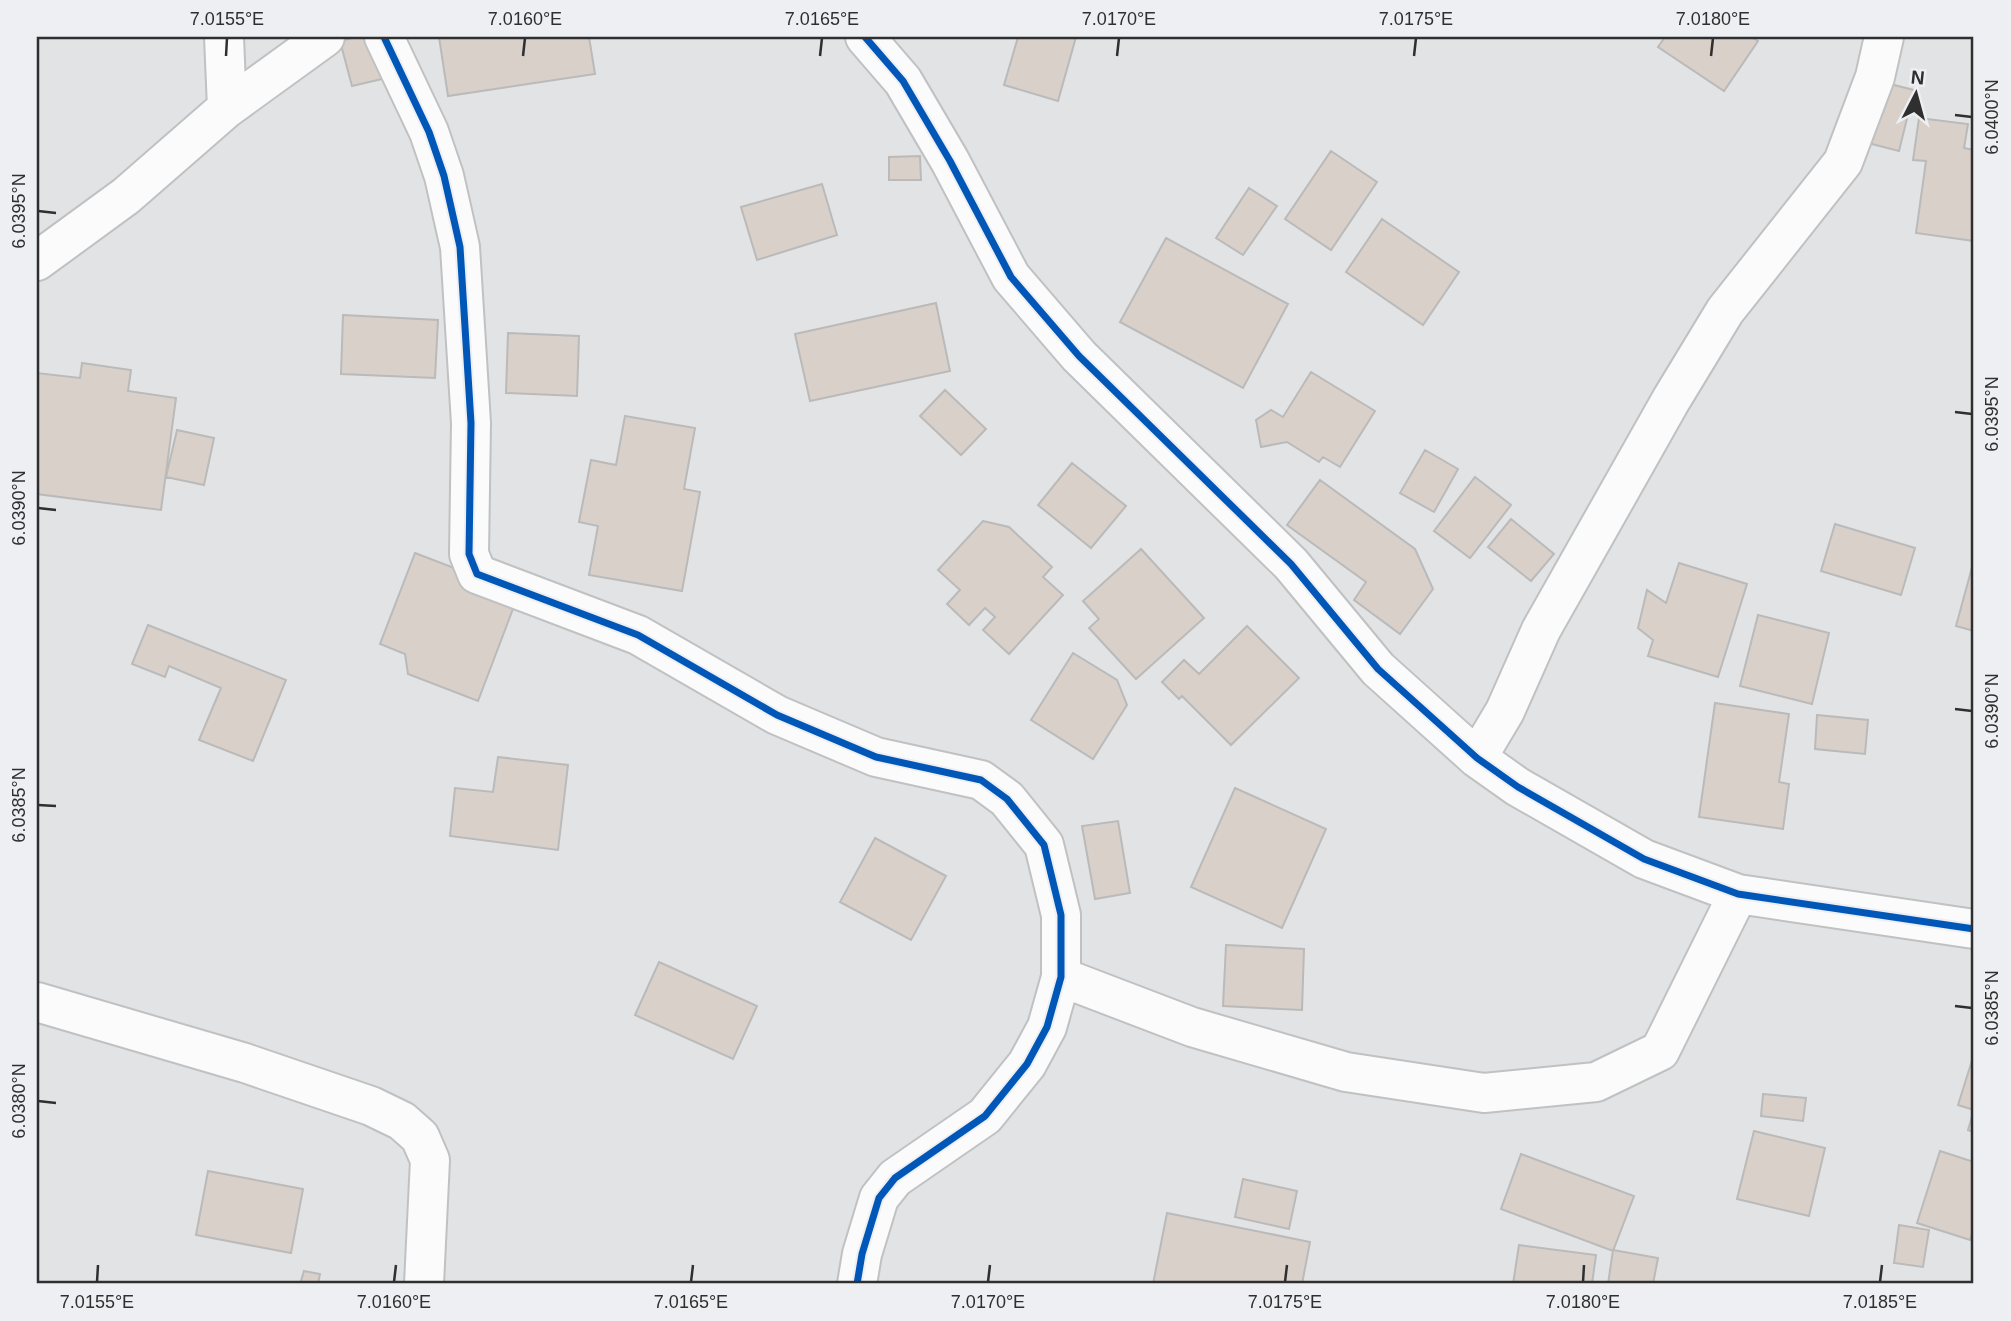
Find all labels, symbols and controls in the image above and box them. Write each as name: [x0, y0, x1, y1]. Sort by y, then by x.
text: 7.0155°E: [190, 9, 264, 29]
text: 7.0160°E: [488, 9, 562, 29]
text: 7.0165°E: [785, 9, 859, 29]
text: 7.0170°E: [1082, 9, 1156, 29]
text: 7.0175°E: [1379, 9, 1453, 29]
text: 7.0180°E: [1676, 9, 1750, 29]
north arrow: [1882, 60, 1952, 130]
text: N: [1910, 66, 1926, 89]
text: 6.0400°N: [1982, 79, 2002, 155]
text: 6.0395°N: [9, 173, 29, 249]
text: 6.0395°N: [1982, 376, 2002, 452]
text: 6.0390°N: [9, 470, 29, 546]
text: 6.0390°N: [1982, 673, 2002, 749]
text: 6.0385°N: [9, 767, 29, 843]
text: 6.0385°N: [1982, 970, 2002, 1046]
text: 6.0380°N: [9, 1063, 29, 1139]
text: 7.0155°E: [60, 1292, 134, 1312]
text: 7.0160°E: [357, 1292, 431, 1312]
text: 7.0165°E: [654, 1292, 728, 1312]
text: 7.0170°E: [951, 1292, 1025, 1312]
text: 7.0175°E: [1248, 1292, 1322, 1312]
text: 7.0180°E: [1546, 1292, 1620, 1312]
text: 7.0185°E: [1843, 1292, 1917, 1312]

